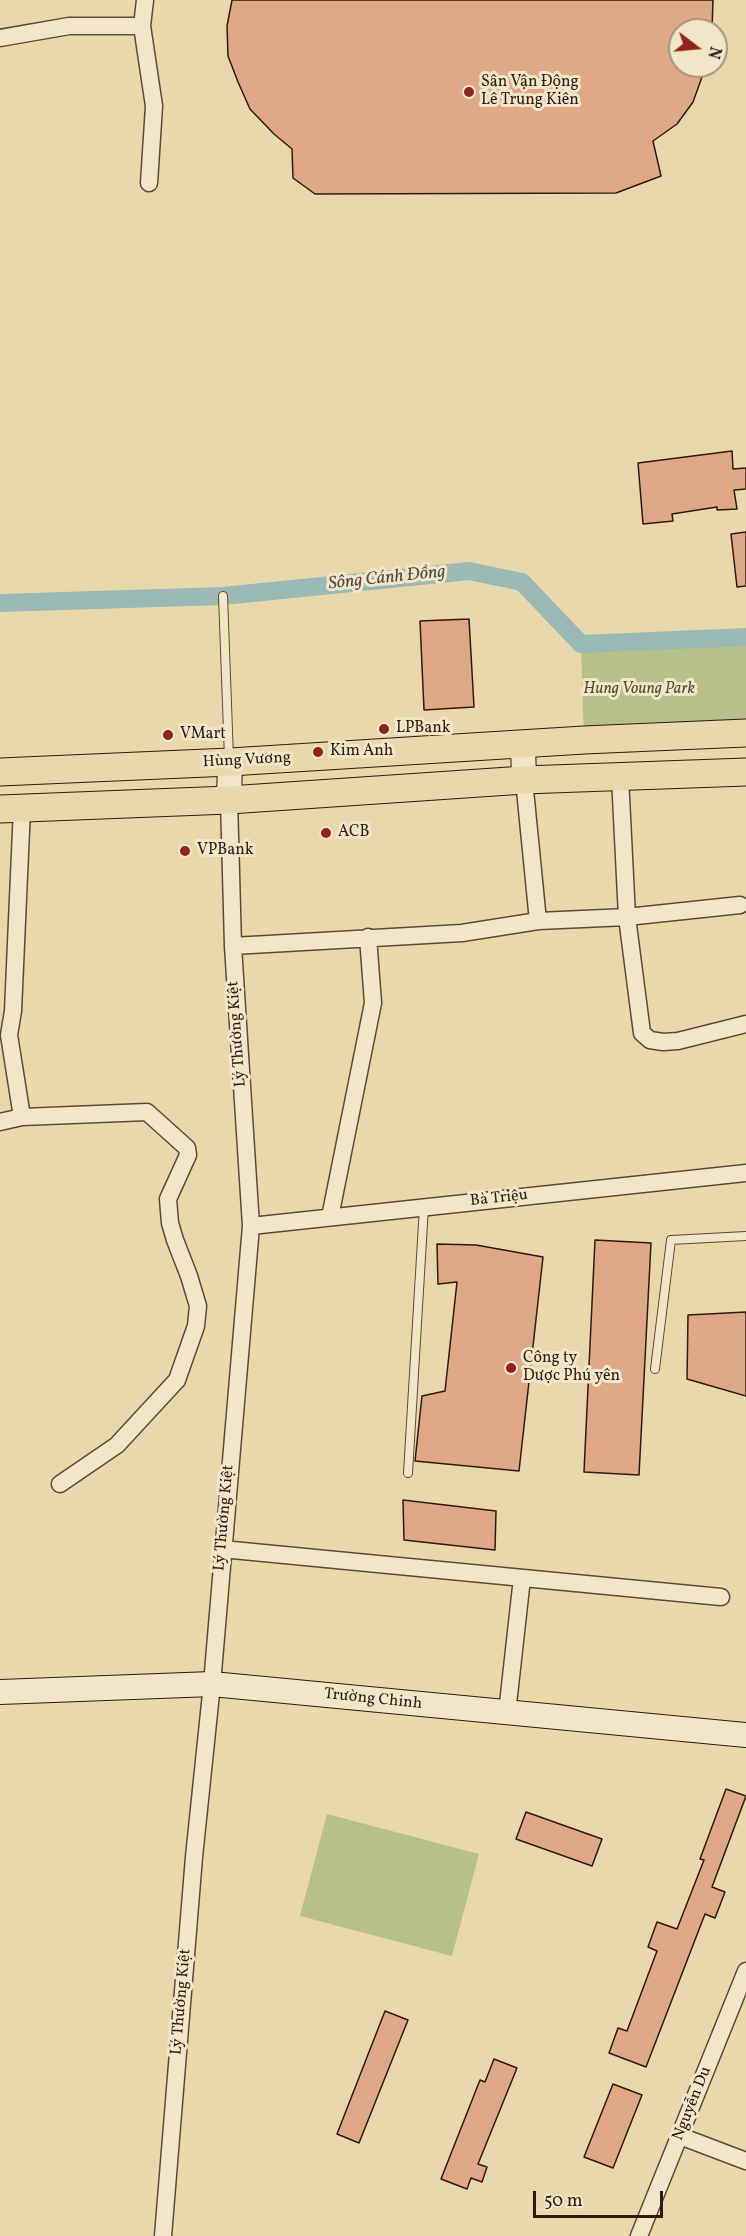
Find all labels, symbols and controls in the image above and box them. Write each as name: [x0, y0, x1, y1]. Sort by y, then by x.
north arrow: [668, 18, 728, 78]
text: N: [701, 44, 726, 61]
place label: Sân Vận Động Lê Trung Kiên: [481, 73, 579, 111]
marker: Sân Vận Động Lê Trung Kiên: [462, 85, 476, 99]
water label: Sông Cánh Đồng: [328, 562, 446, 596]
park label: Hung Voung Park: [583, 680, 695, 700]
place label: LPBank: [396, 719, 450, 739]
marker: LPBank: [377, 722, 391, 736]
place label: VMart: [180, 725, 226, 745]
marker: VMart: [161, 728, 175, 742]
place label: Kim Anh: [330, 742, 393, 762]
marker: Kim Anh: [311, 745, 325, 759]
street label: Hùng Vương: [202, 749, 292, 773]
place label: ACB: [338, 823, 369, 843]
marker: ACB: [319, 826, 333, 840]
place label: VPBank: [197, 841, 253, 861]
marker: VPBank: [178, 844, 192, 858]
street label: Lý Thường Kiệt: [225, 980, 251, 1088]
street label: Bà Triệu: [469, 1186, 529, 1212]
place label: Công ty Dược Phú yên: [523, 1349, 620, 1387]
marker: Công ty Dược Phú yên: [504, 1361, 518, 1375]
street label: Lý Thường Kiệt: [211, 1464, 239, 1572]
street label: Trường Chinh: [323, 1685, 423, 1715]
street label: Lý Thường Kiệt: [168, 1948, 196, 2056]
street label: Nguyễn Du: [669, 2064, 717, 2144]
scale bar: [536, 2179, 666, 2217]
text: 50 m: [544, 2189, 583, 2214]

